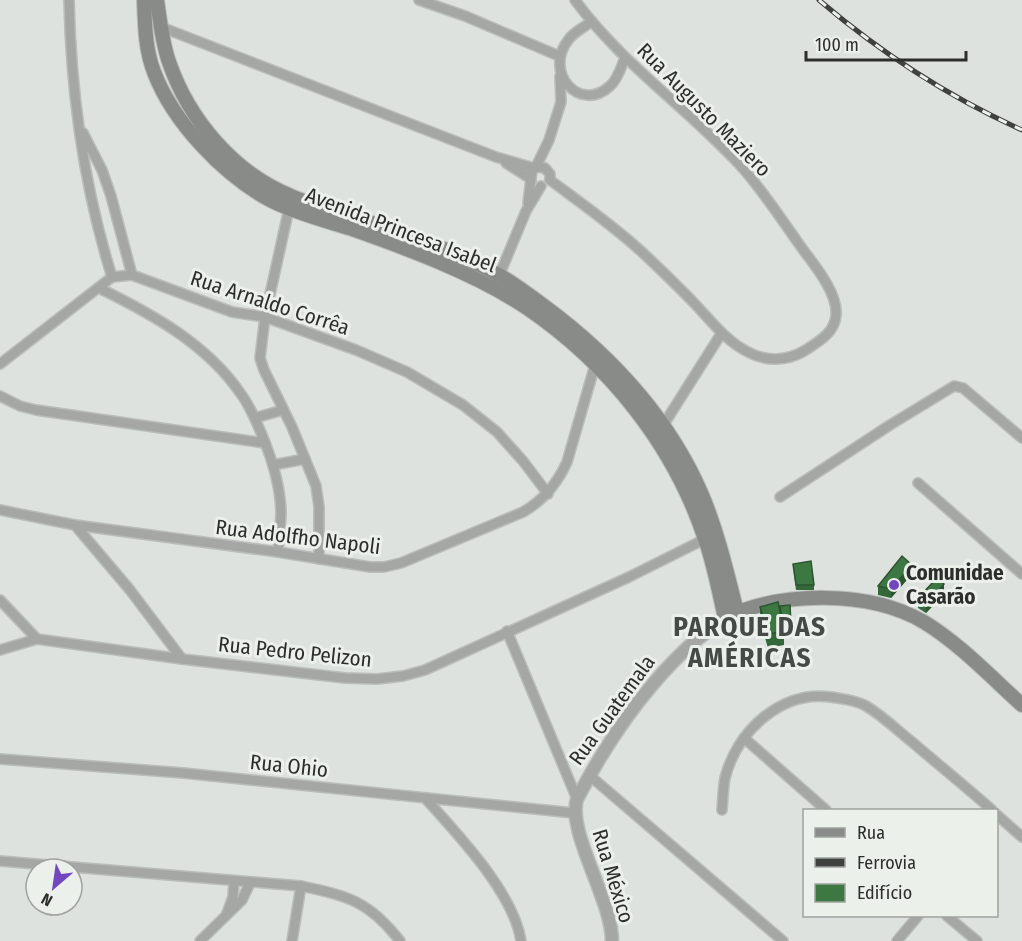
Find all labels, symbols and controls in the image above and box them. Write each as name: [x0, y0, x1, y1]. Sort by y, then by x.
scale bar: [806, 24, 966, 62]
text: 100 m: [815, 34, 859, 56]
street label: Rua Augusto Maziero: [632, 38, 776, 182]
street label: Avenida Princesa Isabel: [302, 182, 501, 279]
street label: Rua Arnaldo Corrêa: [187, 265, 353, 341]
street label: Rua Adolfho Napoli: [214, 514, 382, 560]
place label: Comunidae Casarão: [906, 560, 1004, 610]
marker: Comunidae Casarão: [887, 578, 901, 592]
district label: PARQUE DAS AMÉRICAS: [673, 611, 827, 674]
street label: Rua Pedro Pelizon: [217, 631, 373, 673]
street label: Rua Guatemala: [563, 650, 661, 770]
street label: Rua Ohio: [249, 749, 329, 783]
legend: [803, 809, 998, 917]
text: Rua: [857, 822, 885, 844]
street label: Rua México: [586, 826, 640, 926]
text: Ferrovia: [857, 852, 916, 874]
north arrow: [24, 857, 84, 917]
text: Edifício: [857, 882, 912, 904]
text: N: [38, 889, 56, 910]

